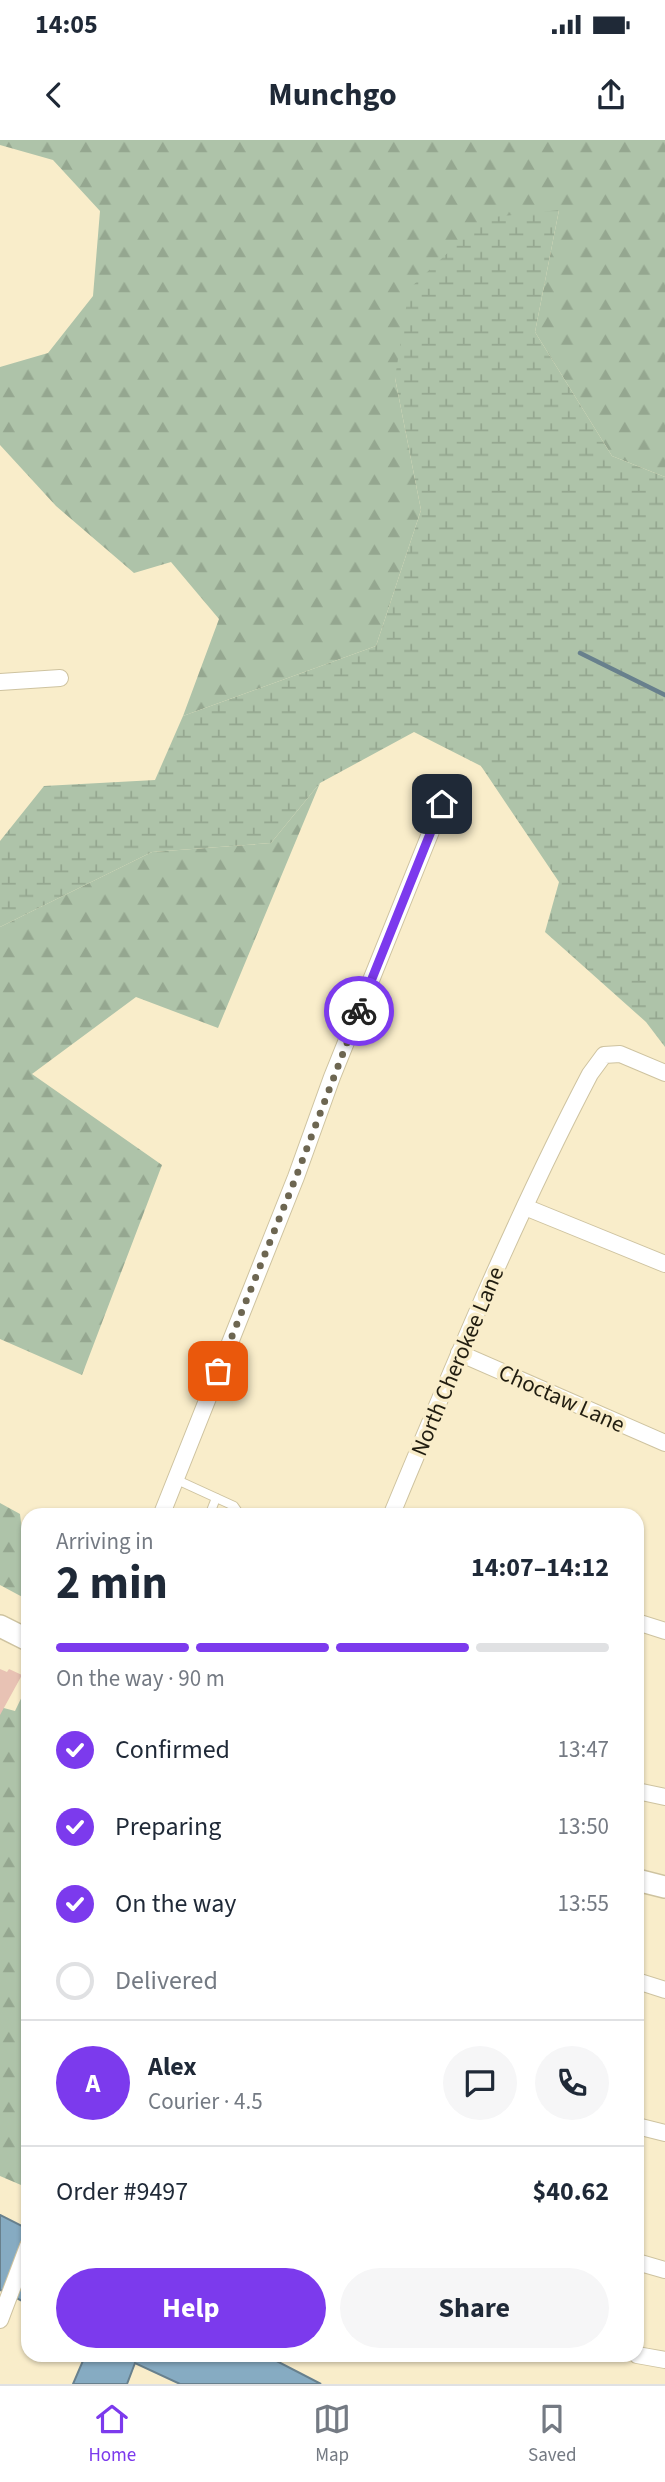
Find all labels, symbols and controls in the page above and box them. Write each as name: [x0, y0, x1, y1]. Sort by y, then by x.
text: 14:05: [35, 6, 98, 43]
text: Munchgo: [268, 72, 397, 118]
icon: back: [35, 76, 73, 114]
icon: share: [592, 76, 630, 114]
pin: [412, 774, 472, 834]
icon: home: [423, 785, 461, 823]
courier: [324, 976, 394, 1046]
icon: bike: [340, 992, 378, 1030]
street label: North Cherokee Lane: [403, 1261, 512, 1461]
pin: [188, 1341, 248, 1401]
icon: bag: [199, 1352, 237, 1390]
street label: Choctaw Lane: [493, 1356, 630, 1441]
text: Arriving in: [56, 1525, 154, 1558]
text: 14:07–14:12: [471, 1549, 609, 1586]
text: 2 min: [56, 1551, 168, 1616]
text: On the way · 90 m: [56, 1662, 225, 1695]
icon: check: [56, 1731, 94, 1769]
text: Confirmed: [115, 1731, 230, 1768]
text: 13:47: [558, 1733, 609, 1766]
icon: check: [56, 1808, 94, 1846]
text: Preparing: [115, 1808, 221, 1845]
text: 13:50: [558, 1810, 609, 1843]
icon: check: [56, 1885, 94, 1923]
text: On the way: [115, 1885, 236, 1922]
text: 13:55: [558, 1887, 609, 1920]
text: Delivered: [115, 1962, 218, 1999]
button: chat: [443, 2046, 517, 2120]
button: phone: [535, 2046, 609, 2120]
text: Alex: [148, 2048, 197, 2085]
text: A: [86, 2065, 100, 2102]
text: Courier · 4.5: [148, 2085, 263, 2118]
text: Order #9497: [56, 2173, 188, 2210]
text: $40.62: [533, 2173, 609, 2210]
button: Help: [56, 2268, 326, 2348]
button: Share: [340, 2268, 609, 2348]
tab: Home: [88, 2400, 136, 2469]
tab: Map: [313, 2400, 351, 2469]
tab: Saved: [528, 2400, 577, 2469]

